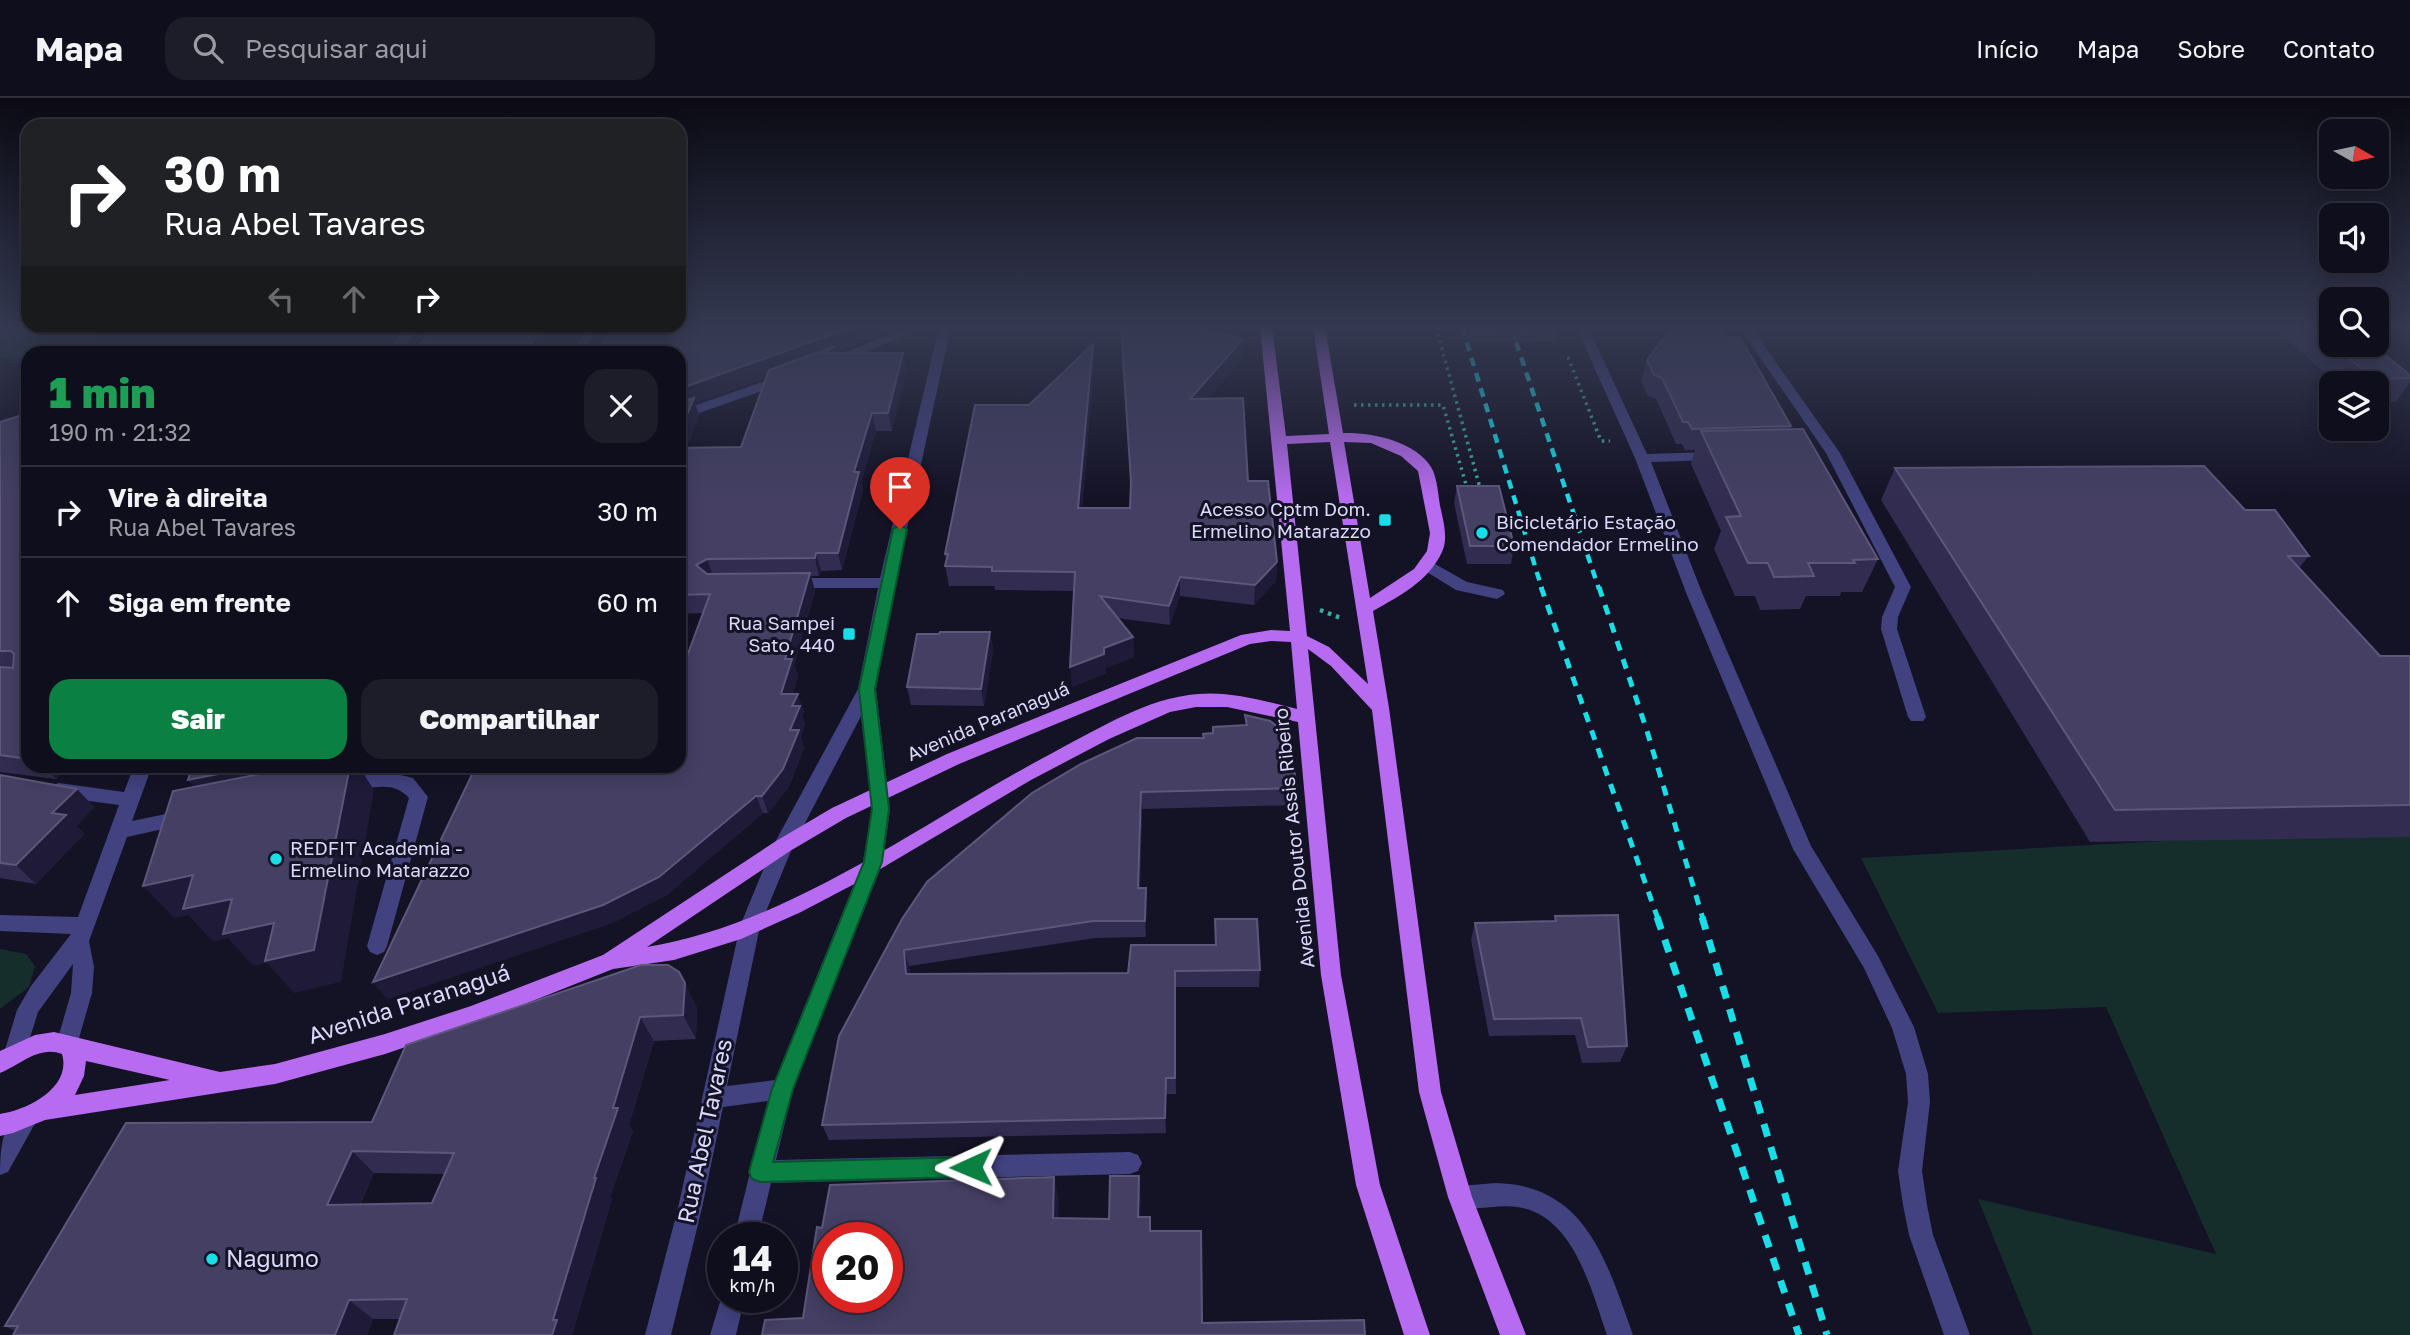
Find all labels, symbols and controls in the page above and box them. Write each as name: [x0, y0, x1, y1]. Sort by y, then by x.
search box: [165, 17, 655, 80]
text: Mapa: [35, 29, 123, 68]
icon: search: [189, 29, 227, 67]
text: Pesquisar aqui: [245, 33, 428, 64]
text: Início: [1976, 34, 2039, 63]
text: Mapa: [2077, 34, 2139, 63]
text: Sobre: [2177, 34, 2245, 63]
text: Contato: [2283, 34, 2375, 63]
north arrow: [2319, 119, 2389, 189]
map controls: [2319, 119, 2389, 441]
text: 30 m: [164, 144, 281, 203]
icon: right: [49, 147, 140, 238]
button: sound: [2319, 203, 2389, 273]
text: Rua Abel Tavares: [164, 204, 426, 242]
icon: left: [262, 280, 300, 318]
icon: ahead: [335, 280, 373, 318]
icon: right: [408, 280, 446, 318]
button: search: [2319, 287, 2389, 357]
text: 1 min: [49, 367, 156, 417]
button: close: [584, 369, 658, 443]
button: layers: [2319, 371, 2389, 441]
text: 190 m · 21:32: [49, 418, 191, 446]
pin: [870, 457, 930, 529]
icon: arrive: [881, 468, 919, 506]
text: Vire à direita: [108, 482, 268, 513]
icon: right: [49, 493, 87, 531]
text: 30 m: [597, 496, 658, 527]
place label: Acesso Cptm Dom. Ermelino Matarazzo: [1191, 497, 1371, 542]
place label: Bicicletário Estação Comendador Ermelino: [1496, 510, 1699, 555]
marker: Acesso Cptm Dom. Ermelino Matarazzo: [1377, 512, 1393, 528]
text: Rua Abel Tavares: [108, 513, 296, 541]
marker: Bicicletário Estação Comendador Ermelino: [1474, 525, 1490, 541]
icon: ahead: [49, 584, 87, 622]
text: Siga em frente: [108, 587, 291, 618]
text: 60 m: [597, 587, 658, 618]
place label: Rua Sampei Sato, 440: [728, 611, 835, 656]
marker: Rua Sampei Sato, 440: [841, 626, 857, 642]
street label: Avenida Paranaguá: [903, 676, 1072, 765]
button: Sair: [49, 679, 347, 759]
button: Compartilhar: [361, 679, 658, 759]
street label: Avenida Doutor Assis Ribeiro: [1268, 707, 1319, 969]
place label: REDFIT Academia - Ermelino Matarazzo: [290, 836, 470, 881]
marker: REDFIT Academia - Ermelino Matarazzo: [268, 851, 284, 867]
street label: Avenida Paranaguá: [304, 957, 513, 1049]
street label: Rua Abel Tavares: [671, 1036, 737, 1226]
position arrow: [934, 1130, 1008, 1204]
speed limit sign: 20: [812, 1222, 903, 1313]
text: 14: [733, 1237, 772, 1279]
place label: Nagumo: [226, 1244, 319, 1272]
marker: Nagumo: [204, 1251, 220, 1267]
text: km/h: [730, 1274, 775, 1296]

